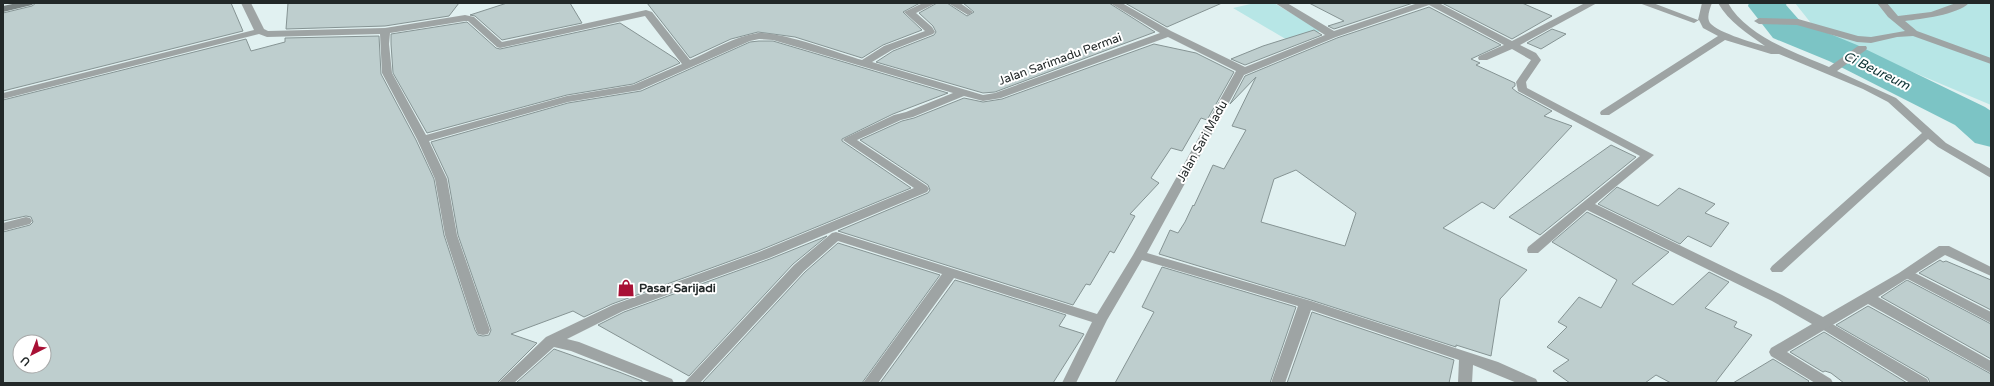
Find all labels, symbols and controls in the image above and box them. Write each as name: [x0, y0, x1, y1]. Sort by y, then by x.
street label: Jalan Sarimadu Permai: [997, 30, 1123, 88]
water label: Ci Beureum: [1841, 48, 1913, 94]
street label: Jalan Sari Madu: [1174, 98, 1230, 184]
shop icon: Pasar Sarijadi: [616, 278, 636, 298]
place label: Pasar Sarijadi: [639, 281, 716, 296]
north arrow: [12, 334, 52, 374]
text: U: [18, 353, 33, 369]

